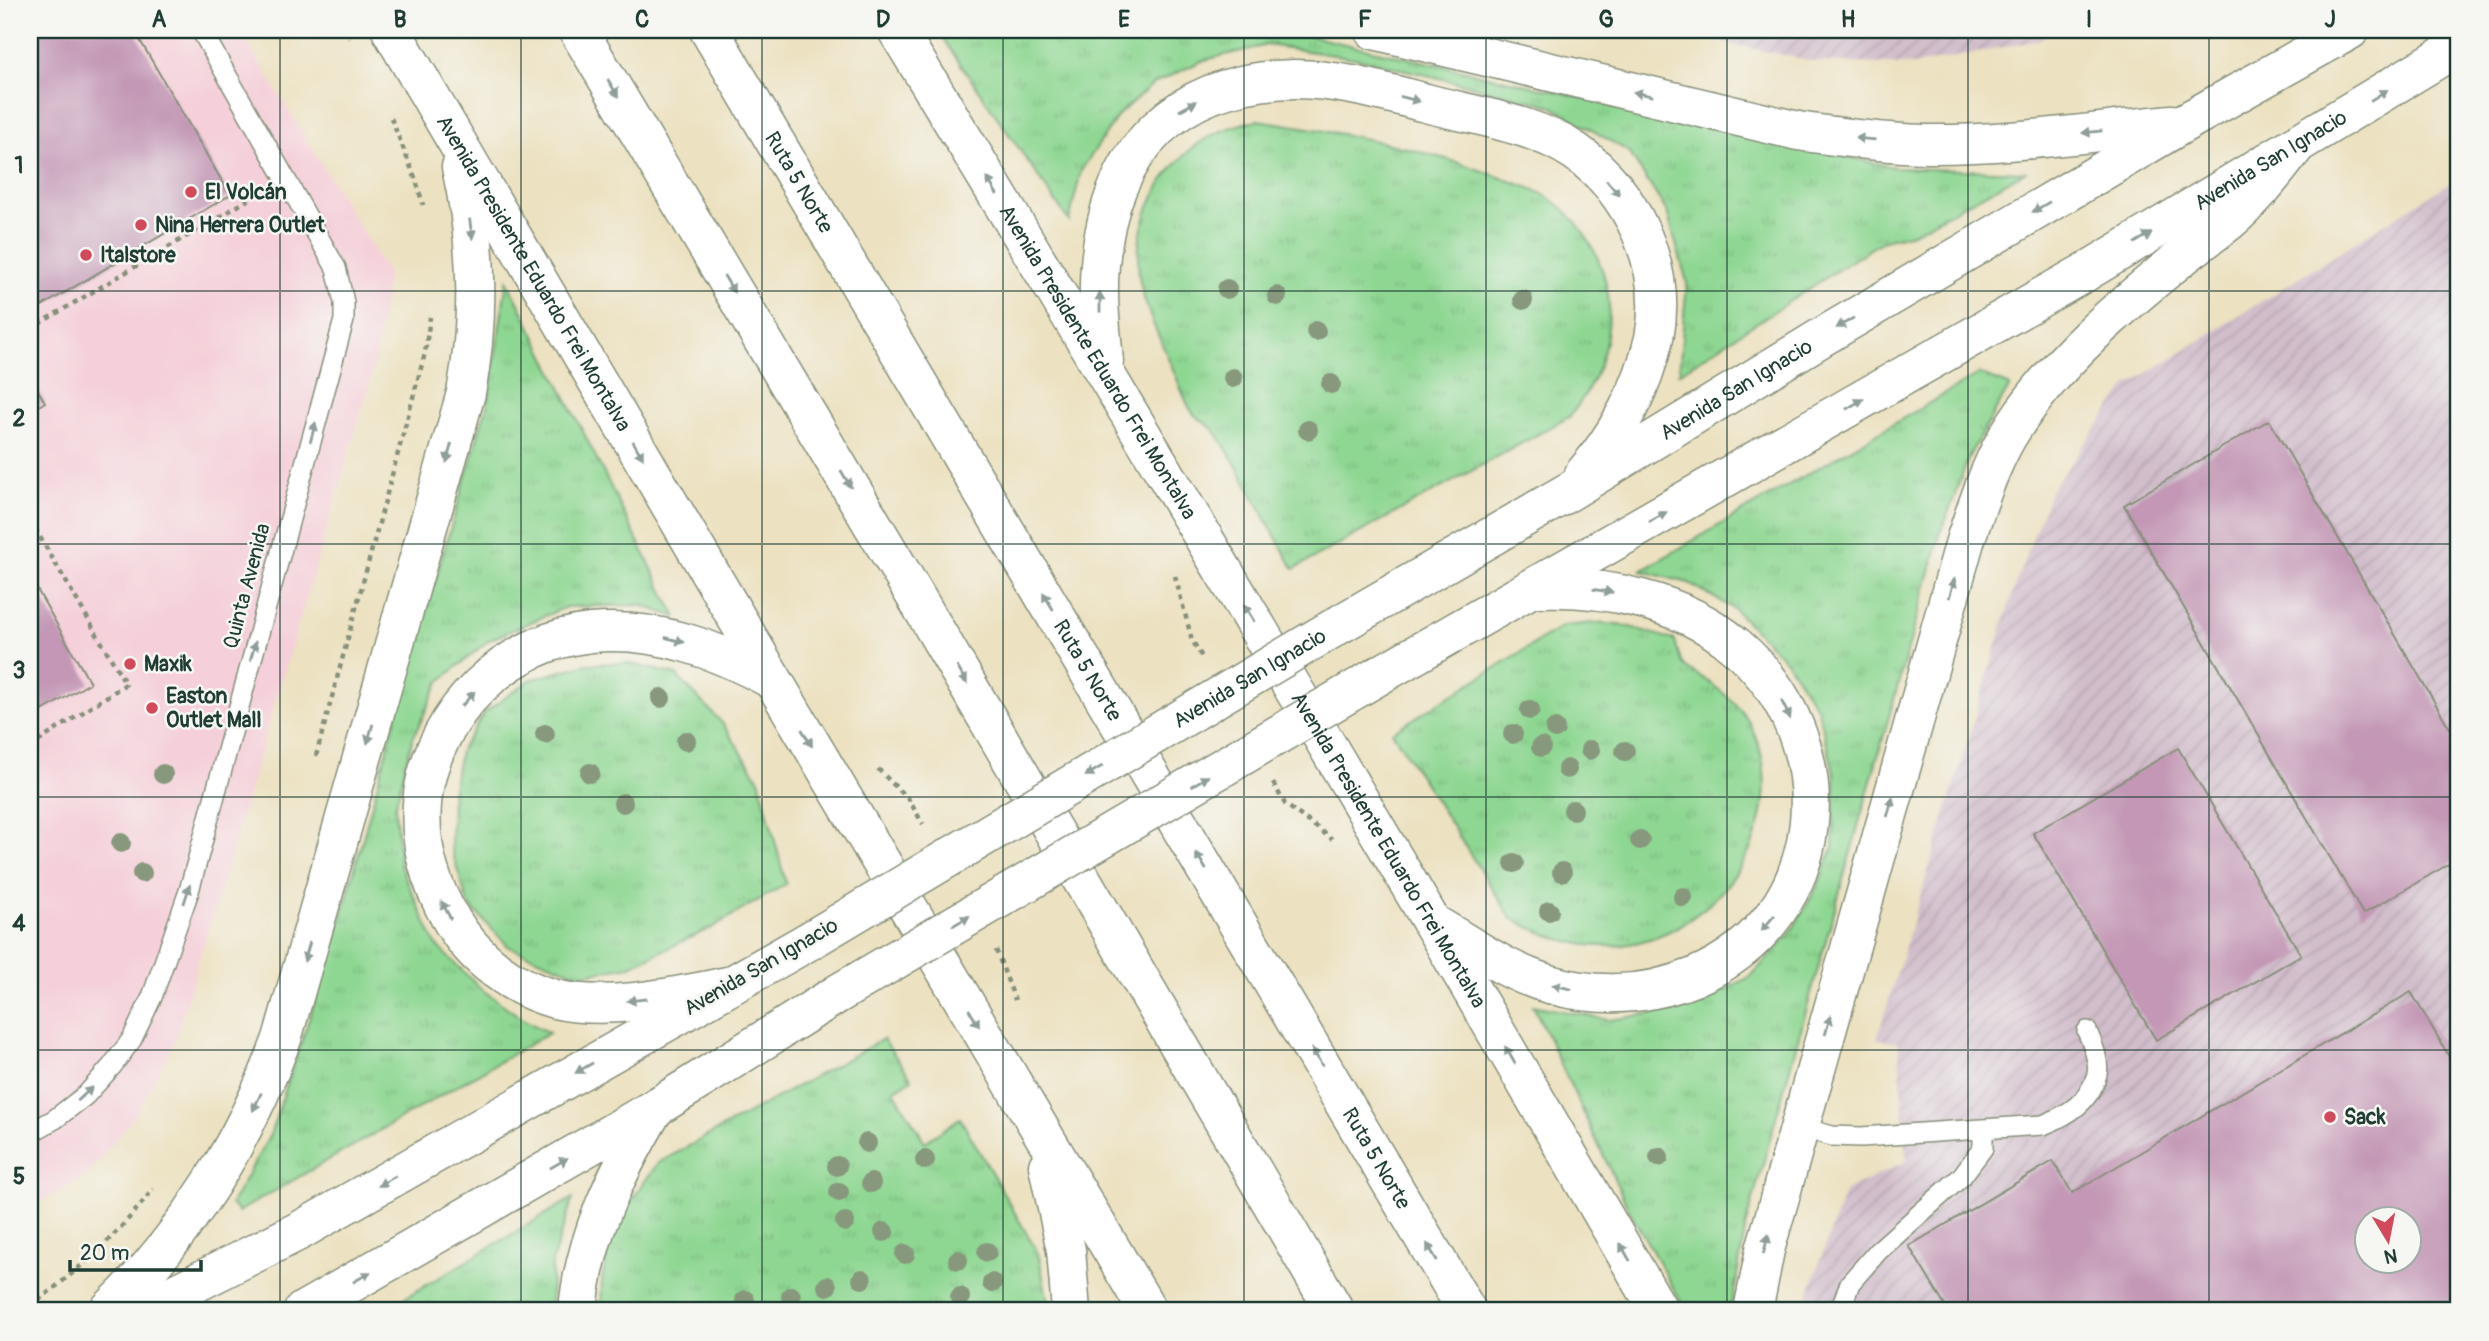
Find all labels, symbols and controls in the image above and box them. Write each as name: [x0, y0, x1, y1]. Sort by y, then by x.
text: A: [152, 5, 167, 34]
text: B: [393, 5, 407, 34]
text: C: [635, 5, 649, 34]
text: D: [876, 5, 890, 34]
text: E: [1118, 5, 1130, 34]
text: F: [1358, 5, 1372, 34]
text: G: [1598, 5, 1614, 34]
text: H: [1841, 5, 1855, 34]
text: I: [2086, 5, 2092, 34]
text: J: [2324, 5, 2336, 34]
one-way arrow: [606, 79, 619, 98]
one-way arrow: [1632, 88, 1654, 99]
one-way arrow: [2370, 88, 2389, 101]
one-way arrow: [1399, 94, 1420, 104]
one-way arrow: [1179, 100, 1198, 112]
street label: Avenida San Ignacio: [2189, 104, 2352, 217]
street label: Avenida Presidente Eduardo Frei Montalva: [430, 110, 637, 436]
street label: Ruta 5 Norte: [759, 127, 840, 239]
one-way arrow: [2081, 127, 2103, 138]
one-way arrow: [1854, 133, 1876, 144]
text: 1: [15, 151, 24, 180]
one-way arrow: [986, 177, 999, 196]
place label: El Volcán: [205, 179, 287, 206]
one-way arrow: [1606, 179, 1621, 197]
marker: El Volcán: [183, 184, 199, 200]
street label: Avenida Presidente Eduardo Frei Montalva: [993, 200, 1203, 524]
one-way arrow: [2032, 201, 2051, 213]
place label: Nina Herrera Outlet: [155, 212, 325, 239]
marker: Nina Herrera Outlet: [133, 217, 149, 233]
one-way arrow: [466, 218, 477, 240]
one-way arrow: [2133, 232, 2152, 245]
place label: Italstore: [100, 242, 176, 269]
marker: Italstore: [78, 247, 94, 263]
one-way arrow: [723, 274, 736, 293]
one-way arrow: [1094, 290, 1105, 312]
one-way arrow: [1836, 317, 1855, 329]
street label: Avenida San Ignacio: [1655, 333, 1817, 446]
one-way arrow: [1846, 398, 1865, 411]
text: 2: [13, 404, 26, 433]
one-way arrow: [308, 421, 318, 442]
one-way arrow: [631, 440, 644, 459]
one-way arrow: [443, 442, 454, 464]
one-way arrow: [839, 470, 852, 489]
one-way arrow: [1648, 511, 1668, 523]
street label: Quinta Avenida: [217, 520, 277, 652]
one-way arrow: [1948, 577, 1958, 598]
one-way arrow: [1592, 586, 1614, 597]
one-way arrow: [1042, 592, 1054, 611]
one-way arrow: [1244, 603, 1256, 623]
street label: Ruta 5 Norte: [1047, 615, 1129, 726]
street label: Avenida San Ignacio: [1168, 622, 1331, 734]
one-way arrow: [664, 635, 686, 646]
one-way arrow: [248, 640, 259, 662]
place label: Maxik: [144, 651, 192, 678]
text: 3: [13, 656, 25, 685]
marker: Maxik: [122, 656, 138, 672]
one-way arrow: [956, 665, 968, 684]
place label: Easton Outlet Mall: [166, 683, 262, 734]
street label: Avenida Presidente Eduardo Frei Montalva: [1285, 687, 1492, 1013]
one-way arrow: [460, 690, 476, 707]
marker: Easton Outlet Mall: [144, 700, 160, 716]
one-way arrow: [1780, 700, 1791, 720]
one-way arrow: [364, 723, 374, 744]
one-way arrow: [801, 729, 814, 748]
one-way arrow: [1084, 765, 1103, 777]
one-way arrow: [1190, 775, 1209, 787]
one-way arrow: [1886, 796, 1896, 817]
one-way arrow: [1195, 851, 1207, 870]
one-way arrow: [182, 884, 193, 905]
one-way arrow: [440, 900, 452, 920]
text: 4: [12, 909, 26, 938]
street label: Avenida San Ignacio: [679, 912, 843, 1022]
one-way arrow: [1760, 914, 1775, 932]
one-way arrow: [952, 915, 971, 927]
one-way arrow: [302, 942, 312, 963]
one-way arrow: [1551, 982, 1573, 993]
one-way arrow: [626, 995, 648, 1006]
one-way arrow: [967, 1009, 980, 1028]
one-way arrow: [1824, 1015, 1834, 1036]
one-way arrow: [1504, 1046, 1517, 1065]
one-way arrow: [1311, 1047, 1323, 1066]
one-way arrow: [575, 1062, 594, 1074]
one-way arrow: [76, 1086, 94, 1102]
one-way arrow: [251, 1092, 263, 1112]
street label: Ruta 5 Norte: [1336, 1103, 1417, 1214]
place label: Sack: [2344, 1104, 2386, 1131]
marker: Sack: [2322, 1109, 2338, 1125]
one-way arrow: [549, 1157, 568, 1170]
text: 5: [13, 1162, 25, 1191]
one-way arrow: [377, 1175, 396, 1187]
north arrow: [2352, 1204, 2422, 1274]
scale bar: [70, 1229, 201, 1273]
one-way arrow: [1762, 1234, 1772, 1255]
text: 20 m: [80, 1240, 129, 1267]
one-way arrow: [1426, 1243, 1439, 1262]
one-way arrow: [1618, 1243, 1631, 1262]
text: N: [2382, 1243, 2399, 1269]
one-way arrow: [352, 1271, 371, 1283]

